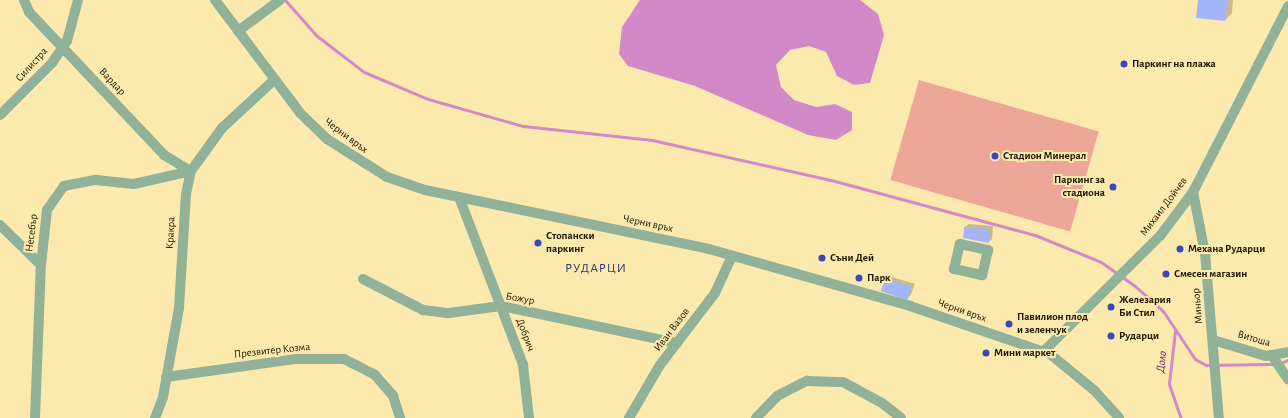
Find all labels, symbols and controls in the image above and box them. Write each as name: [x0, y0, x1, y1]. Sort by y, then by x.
street label: Силистра: [13, 45, 51, 85]
place label: Паркинг на плажа: [1132, 57, 1216, 71]
marker: Паркинг на плажа: [1119, 59, 1129, 69]
street label: Вардар: [96, 65, 128, 99]
street label: Черни връх: [322, 115, 370, 157]
place label: Стадион Минерал: [1003, 149, 1086, 163]
marker: Стадион Минерал: [990, 151, 1000, 161]
place label: Паркинг за стадиона: [1054, 174, 1105, 200]
street label: Михаил Дойчев: [1138, 175, 1190, 239]
marker: Паркинг за стадиона: [1108, 182, 1118, 192]
street label: Черни връх: [622, 212, 674, 236]
street label: Несебър: [23, 213, 41, 253]
street label: Кракра: [164, 216, 178, 250]
place label: Стопански паркинг: [546, 230, 595, 256]
marker: Стопански паркинг: [533, 238, 543, 248]
place label: Механа Рударци: [1188, 242, 1265, 256]
marker: Механа Рударци: [1175, 244, 1185, 254]
place label: Съни Дей: [830, 251, 874, 265]
marker: Съни Дей: [817, 253, 827, 263]
district label: РУДАРЦИ: [565, 261, 627, 277]
place label: Смесен магазин: [1174, 267, 1247, 281]
marker: Смесен магазин: [1161, 269, 1171, 279]
place label: Парк: [867, 271, 891, 285]
marker: Парк: [854, 273, 864, 283]
street label: Миньор: [1190, 287, 1206, 325]
street label: Божур: [505, 290, 535, 308]
place label: Железария Би Стил: [1119, 294, 1171, 320]
street label: Черни връх: [936, 296, 988, 326]
marker: Железария Би Стил: [1106, 302, 1116, 312]
street label: Иван Вазов: [651, 306, 693, 354]
place label: Павилион плод и зеленчук: [1017, 311, 1088, 337]
street label: Добрич: [513, 317, 537, 353]
marker: Павилион плод и зеленчук: [1004, 319, 1014, 329]
street label: Витоша: [1236, 328, 1272, 350]
place label: Рударци: [1119, 329, 1159, 343]
marker: Рударци: [1106, 331, 1116, 341]
street label: Презвитер Козма: [233, 340, 311, 362]
place label: Мини маркет: [994, 346, 1055, 360]
marker: Мини маркет: [981, 348, 991, 358]
water label: Доло: [1154, 350, 1170, 374]

